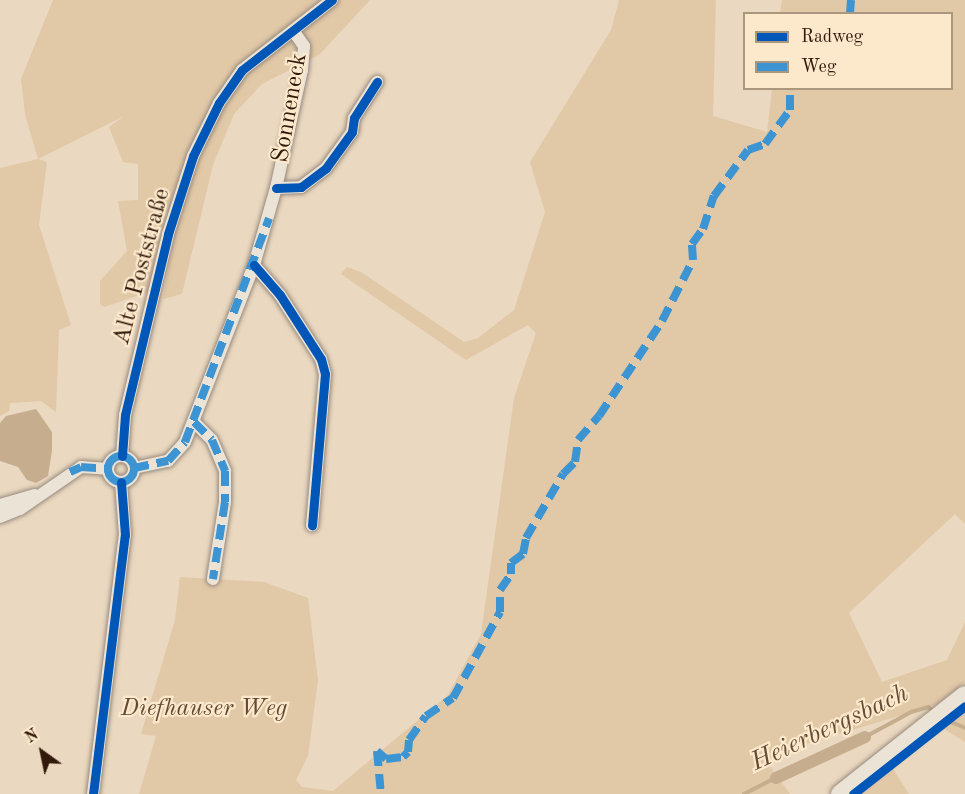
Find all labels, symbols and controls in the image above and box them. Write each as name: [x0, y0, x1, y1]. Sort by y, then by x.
legend: [743, 12, 953, 90]
text: Radweg: [801, 28, 863, 46]
street label: Sonneneck: [267, 51, 315, 165]
text: Weg: [801, 58, 837, 76]
street label: Alte Poststraße: [108, 186, 178, 348]
water label: Heierbergsbach: [746, 679, 914, 779]
park label: Diefhauser Weg: [121, 696, 287, 724]
north arrow: [12, 722, 72, 782]
text: N: [23, 727, 42, 747]

